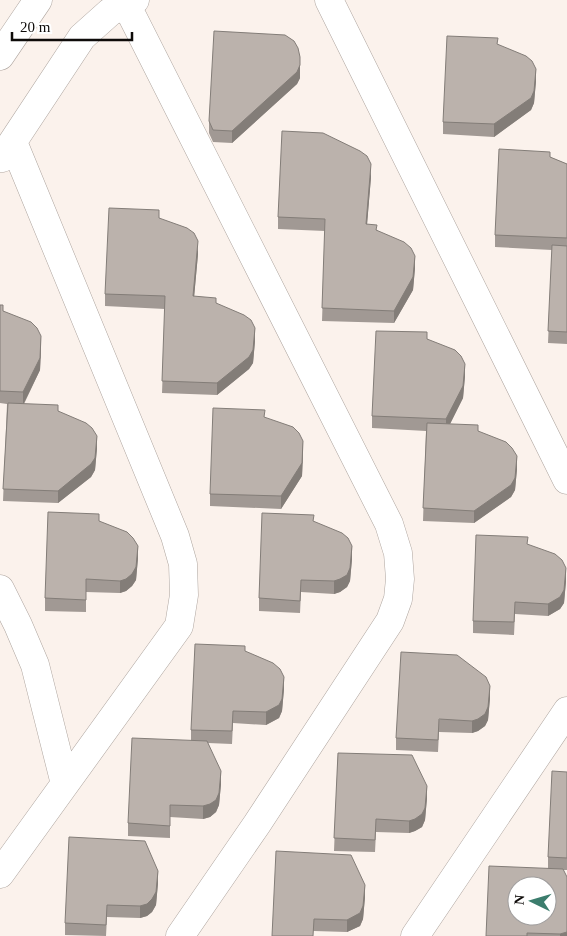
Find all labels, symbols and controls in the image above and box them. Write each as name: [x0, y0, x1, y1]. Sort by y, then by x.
scale bar: [12, 10, 132, 42]
text: 20 m: [20, 19, 51, 35]
north arrow: [507, 876, 557, 926]
text: N: [512, 894, 527, 906]

